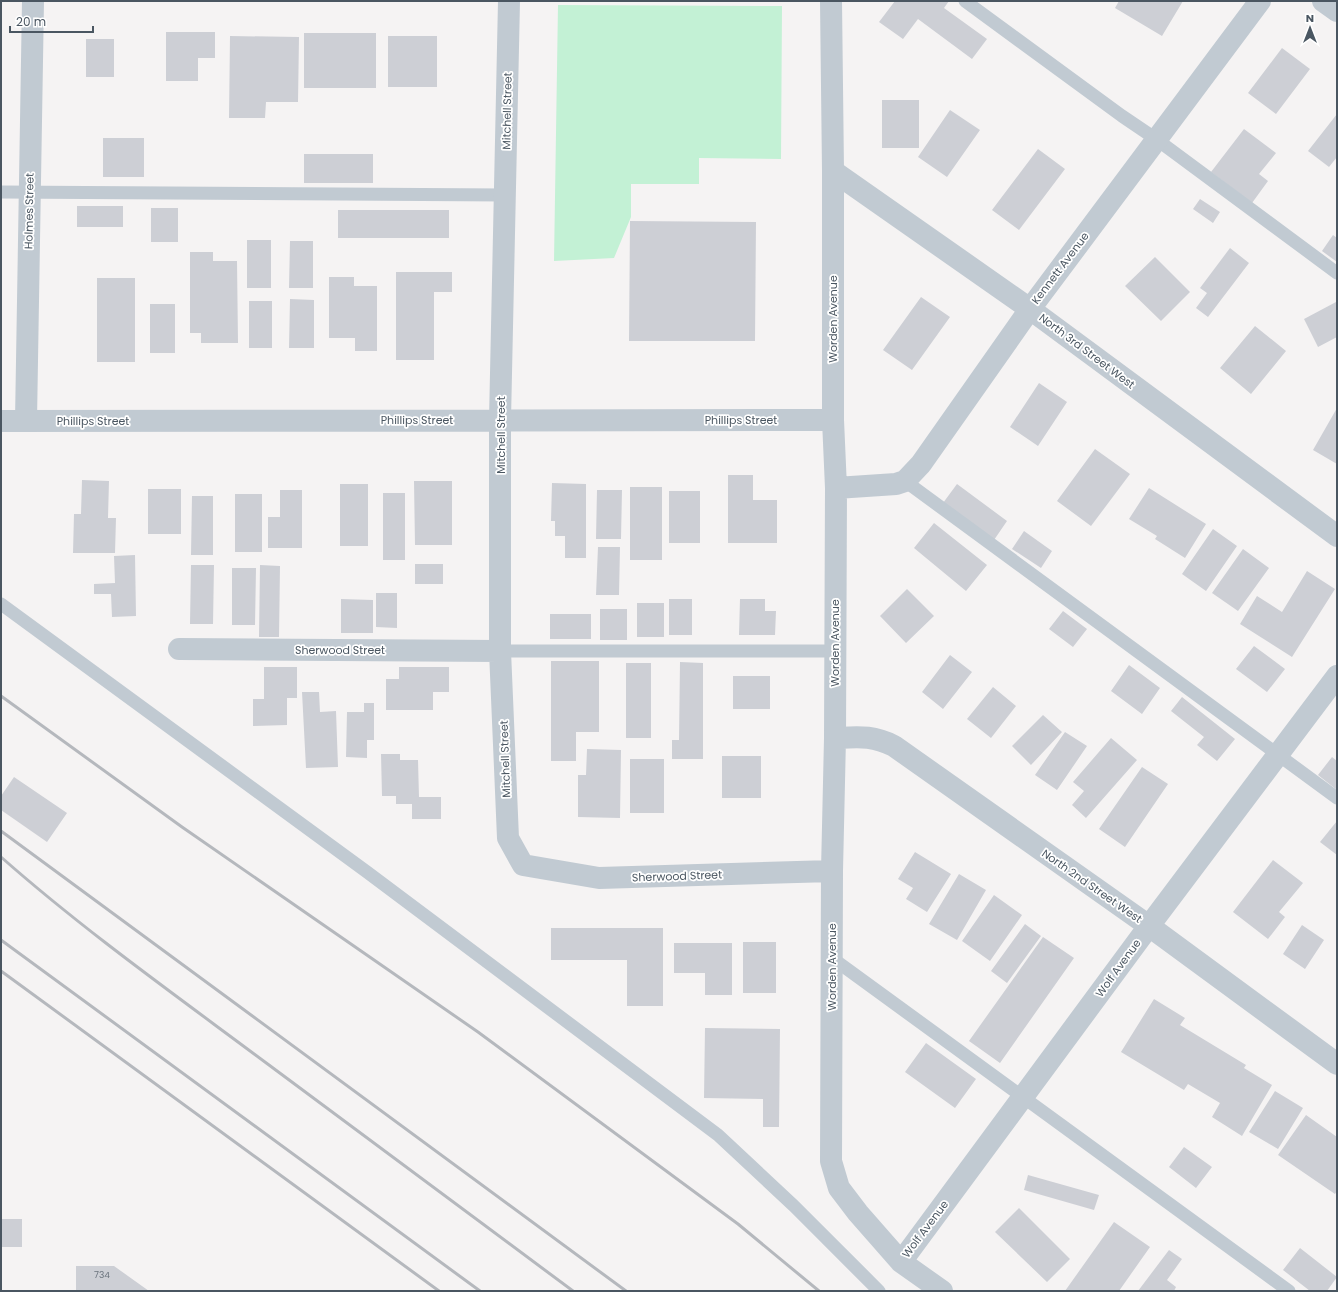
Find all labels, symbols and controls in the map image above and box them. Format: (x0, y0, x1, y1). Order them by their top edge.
scale bar (10, 8, 93, 34)
north arrow (1290, 8, 1330, 48)
text: N (1306, 10, 1314, 26)
text: 20 m (16, 13, 46, 30)
street label: Mitchell Street (498, 72, 516, 150)
street label: Holmes Street (20, 173, 38, 249)
street label: Kennett Avenue (1028, 228, 1093, 307)
street label: Worden Avenue (825, 275, 841, 363)
street label: North 3rd Street West (1036, 310, 1138, 392)
street label: Mitchell Street (493, 396, 509, 474)
street label: Phillips Street (381, 412, 453, 428)
street label: Phillips Street (705, 412, 777, 428)
street label: Phillips Street (57, 413, 129, 429)
street label: Worden Avenue (827, 599, 843, 687)
street label: Sherwood Street (295, 642, 385, 658)
street label: Mitchell Street (496, 720, 514, 798)
street label: North 2nd Street West (1039, 845, 1145, 927)
street label: Sherwood Street (632, 866, 722, 886)
street label: Worden Avenue (824, 923, 840, 1011)
street label: Wolf Avenue (1091, 936, 1145, 1000)
street label: Wolf Avenue (898, 1197, 952, 1261)
house number: 734 (94, 1269, 110, 1281)

